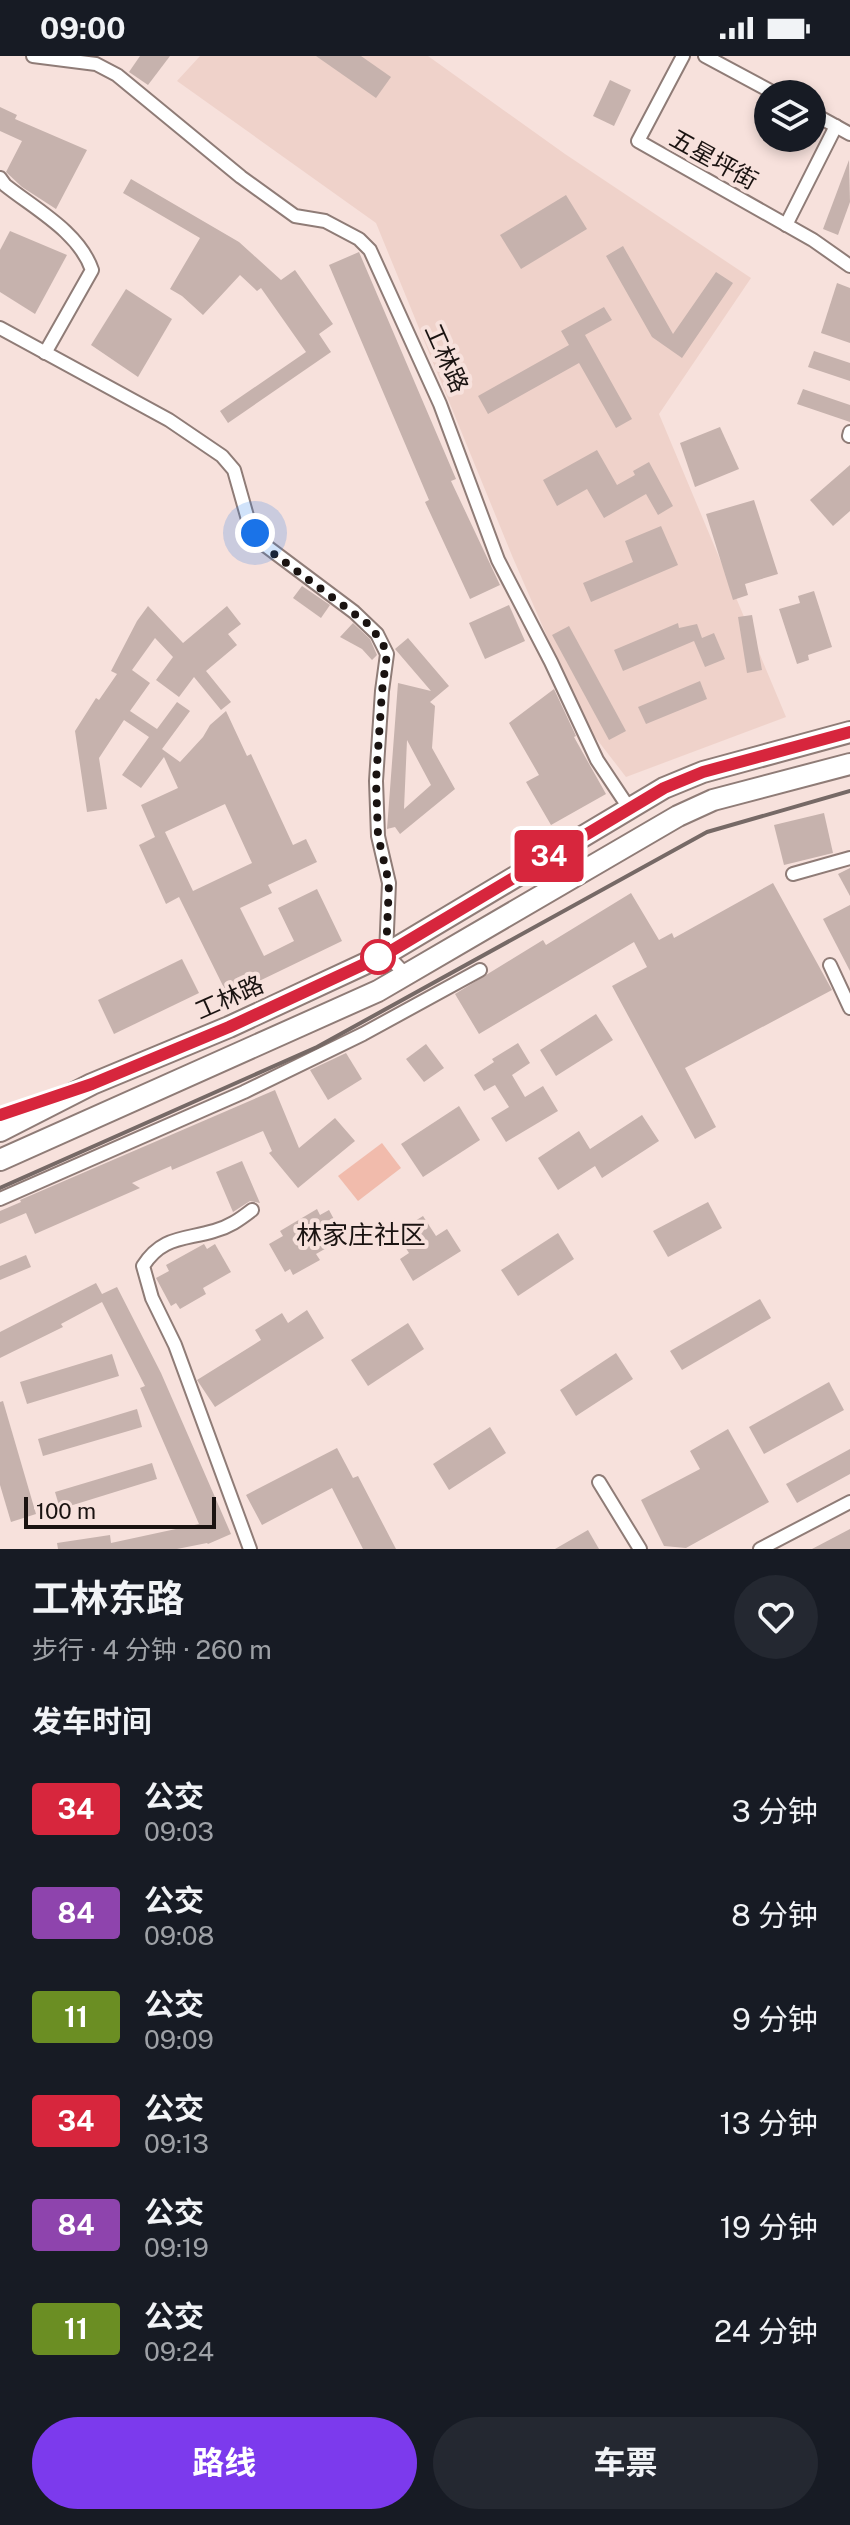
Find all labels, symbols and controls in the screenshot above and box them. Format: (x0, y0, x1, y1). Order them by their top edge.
text: 09:00 (40, 10, 126, 46)
map controls (754, 80, 826, 152)
button: layers (754, 80, 826, 152)
street label: 五星坪街 (665, 123, 763, 195)
street label: 工林路 (420, 319, 474, 397)
your location (235, 513, 275, 553)
line badge: 34 (513, 830, 585, 882)
text: 34 (531, 839, 567, 872)
unlabelled marker (361, 940, 395, 974)
street label: 工林路 (190, 970, 268, 1024)
district label: 林家庄社区 (296, 1219, 426, 1250)
scale bar (24, 1493, 216, 1529)
text: 100 m (36, 1498, 96, 1524)
button: heart (734, 1575, 818, 1659)
text: 工林东路 (32, 1576, 184, 1621)
text: 步行 · 4 分钟 · 260 m (32, 1634, 272, 1665)
text: 发车时间 (32, 1703, 152, 1739)
text: 公交 (144, 1778, 204, 1814)
text: 34 (58, 1792, 94, 1825)
text: 3 分钟 (732, 1793, 818, 1829)
text: 09:03 (144, 1816, 214, 1847)
text: 公交 (144, 1882, 204, 1918)
text: 84 (57, 1896, 95, 1929)
text: 8 分钟 (731, 1897, 818, 1933)
text: 09:08 (144, 1920, 214, 1951)
text: 公交 (144, 1986, 204, 2022)
text: 11 (64, 2000, 88, 2033)
text: 9 分钟 (732, 2001, 818, 2037)
text: 09:09 (144, 2024, 214, 2055)
text: 公交 (144, 2090, 204, 2126)
text: 34 (58, 2104, 94, 2137)
text: 13 分钟 (720, 2105, 818, 2141)
text: 09:13 (144, 2128, 209, 2159)
text: 公交 (144, 2194, 204, 2230)
text: 84 (57, 2208, 95, 2241)
text: 19 分钟 (720, 2209, 818, 2245)
text: 09:19 (144, 2232, 209, 2263)
text: 公交 (144, 2298, 204, 2334)
text: 11 (64, 2312, 88, 2345)
text: 24 分钟 (714, 2313, 818, 2349)
text: 09:24 (144, 2336, 214, 2367)
button: 路线 (32, 2417, 417, 2509)
button: 车票 (433, 2417, 818, 2509)

